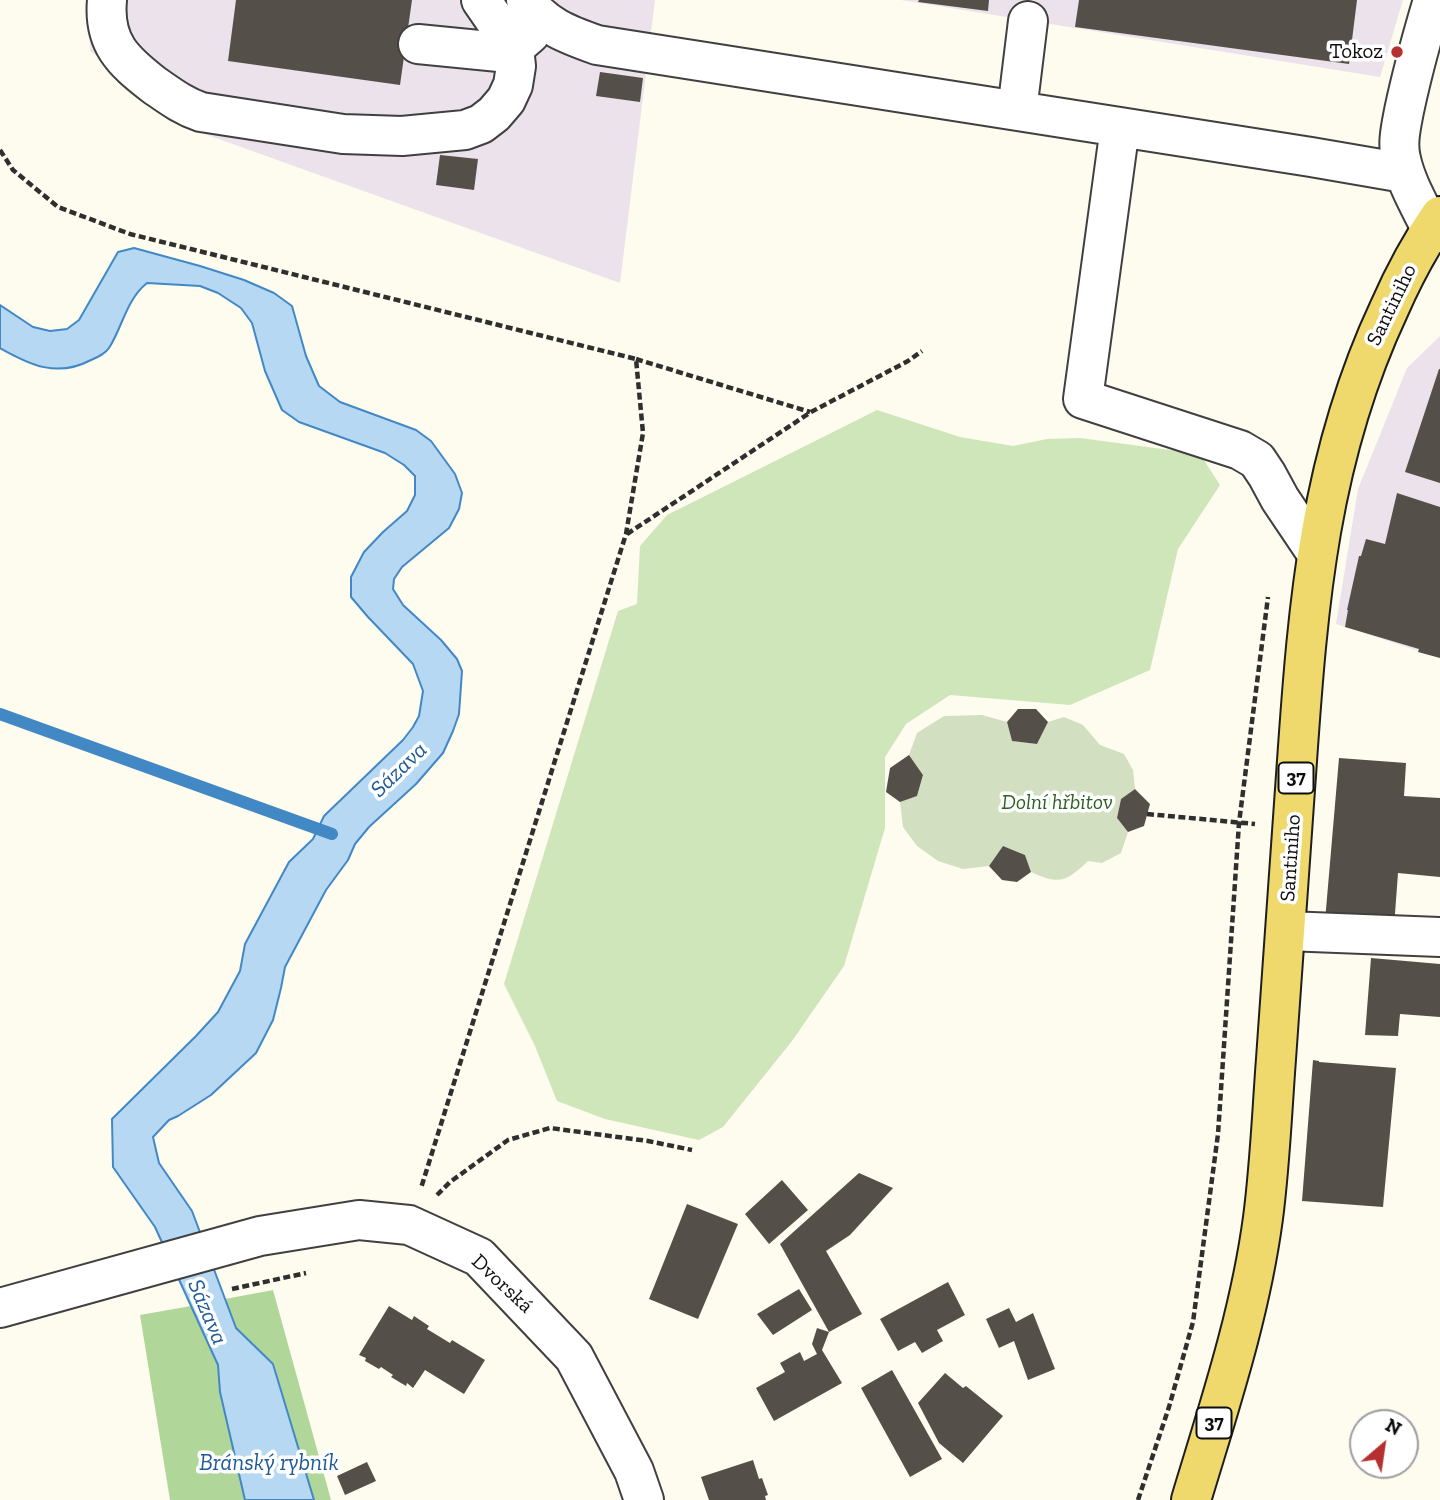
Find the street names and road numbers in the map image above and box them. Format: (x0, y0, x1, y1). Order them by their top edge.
street label: Santiniho (1361, 260, 1423, 350)
road number: 37 (1278, 762, 1314, 793)
street label: Santiniho (1275, 813, 1307, 903)
street label: Dvorská (466, 1249, 538, 1319)
road number: 37 (1196, 1408, 1232, 1438)

